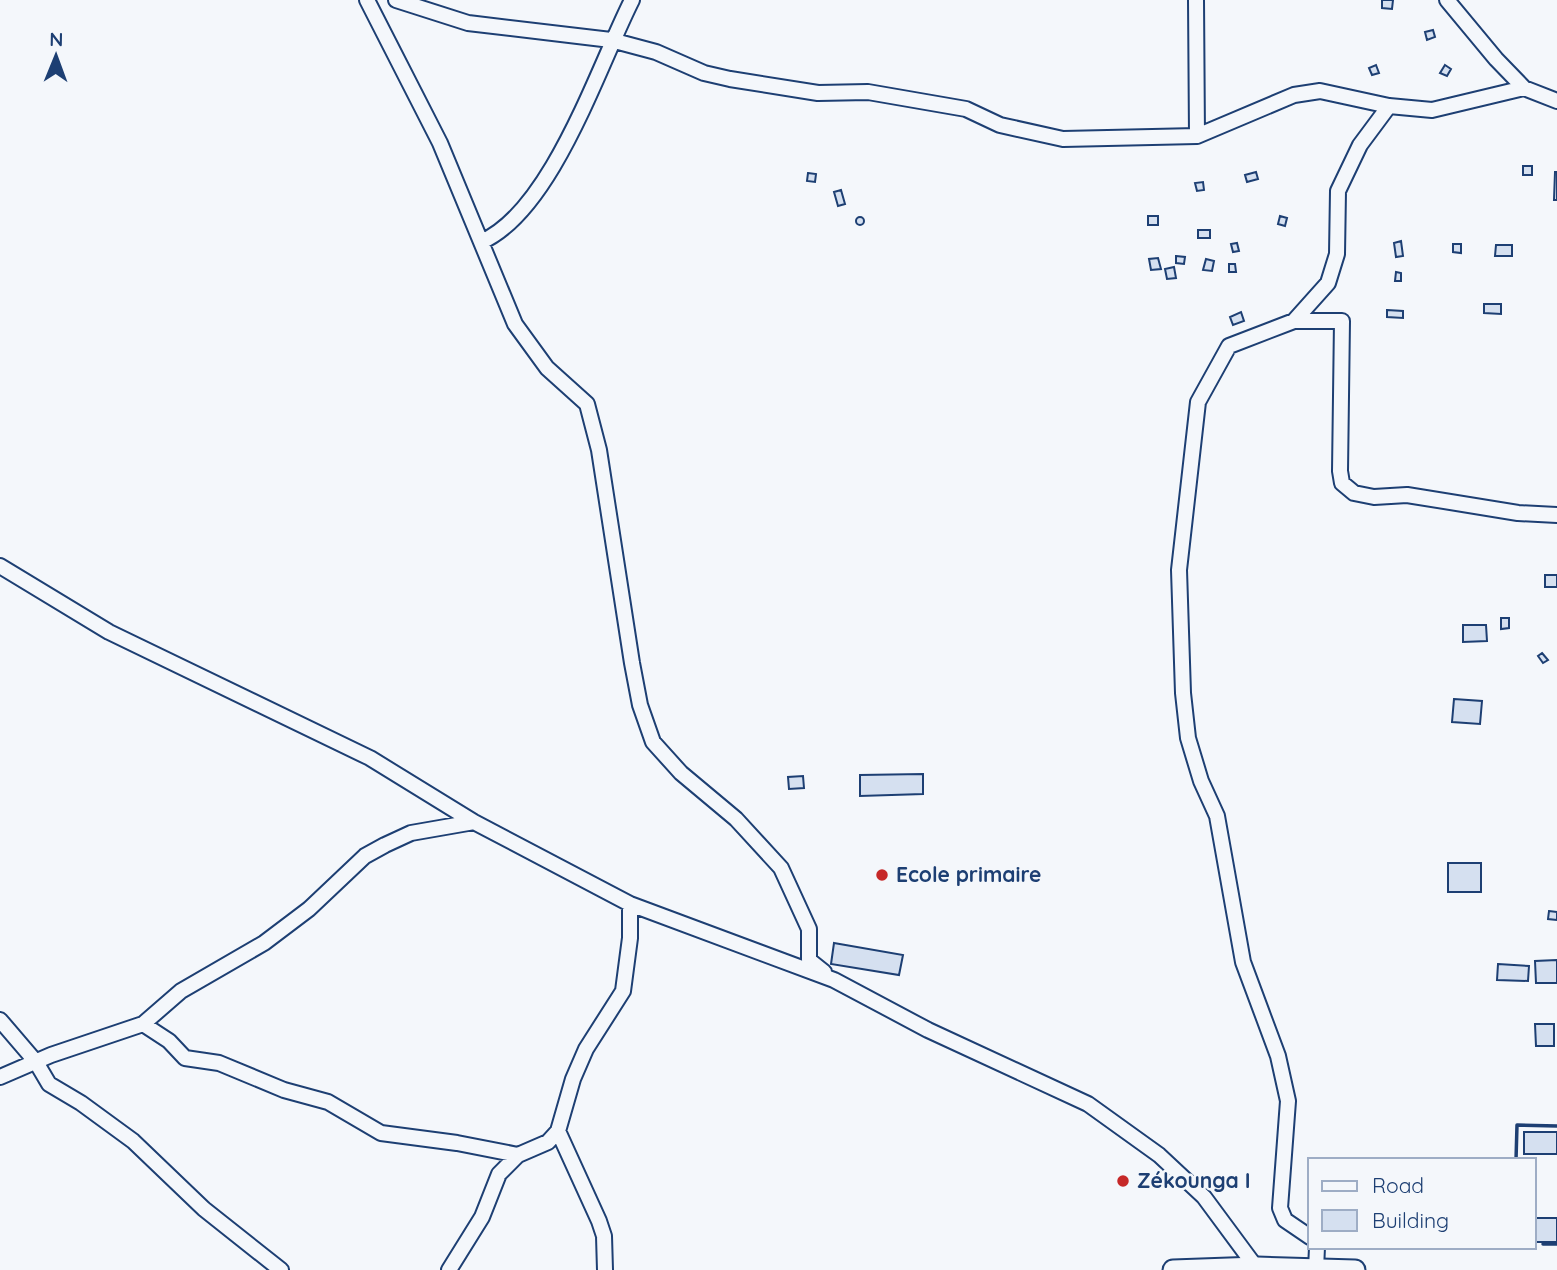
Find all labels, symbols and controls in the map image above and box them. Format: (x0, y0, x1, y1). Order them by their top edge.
north arrow (21, 21, 91, 91)
text: N (49, 27, 63, 51)
place label: Ecole primaire (896, 861, 1041, 887)
marker: Ecole primaire (874, 867, 890, 883)
legend (1308, 1158, 1536, 1249)
place label: Zékounga I (1137, 1167, 1250, 1193)
text: Road (1372, 1172, 1424, 1198)
marker: Zékounga I (1115, 1173, 1131, 1189)
text: Building (1372, 1207, 1449, 1233)

